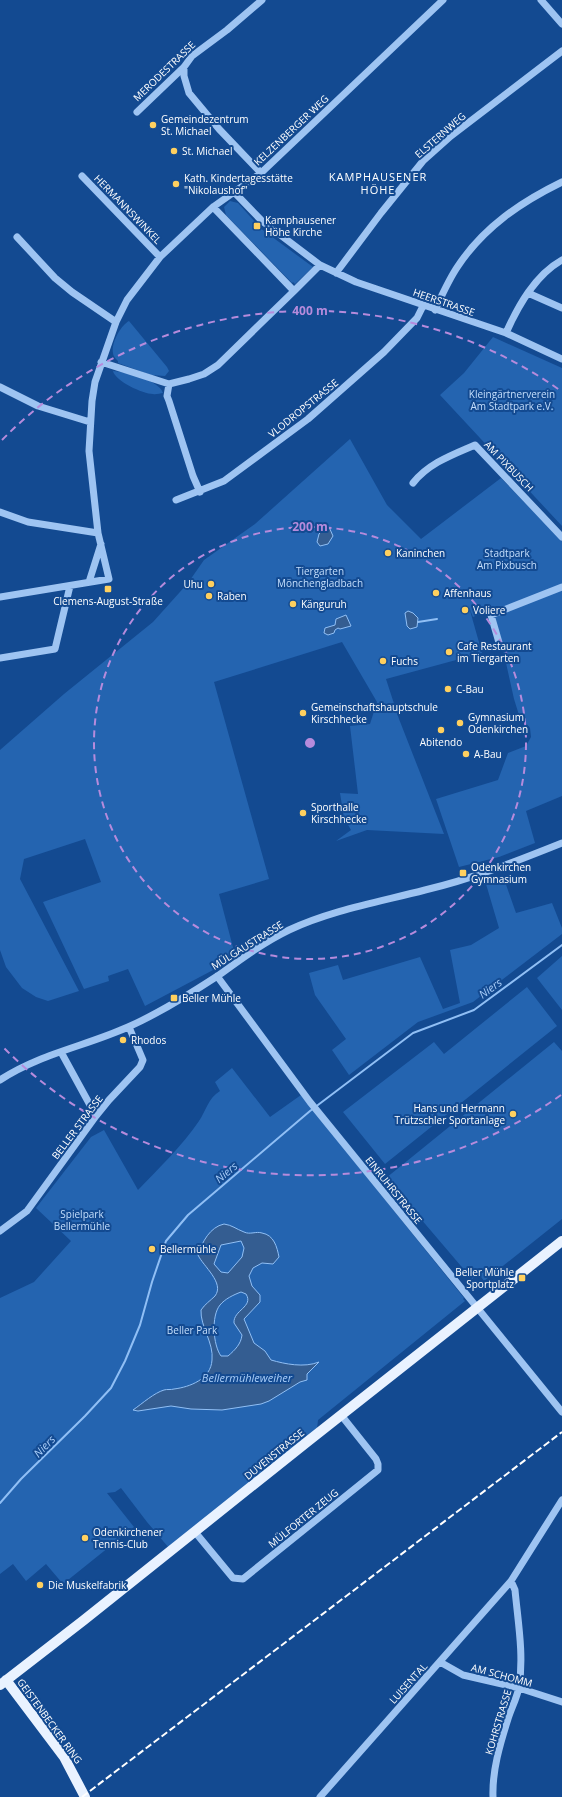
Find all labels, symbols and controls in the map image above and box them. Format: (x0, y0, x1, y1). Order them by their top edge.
street label: MERODESTRASSE (130, 38, 198, 104)
street label: KELZENBERGER WEG (251, 92, 331, 168)
street label: ELSTERNWEG (412, 109, 468, 161)
place label: Gemeindezentrum St. Michael (161, 112, 249, 138)
marker: Gemeindezentrum St. Michael (148, 120, 158, 130)
place label: St. Michael (182, 144, 232, 158)
marker: St. Michael (169, 146, 179, 156)
district label: KAMPHAUSENER HÖHE (329, 169, 427, 197)
street label: HERMANNSWINKEL (91, 171, 165, 247)
place label: Kath. Kindertagesstätte "Nikolaushof" (184, 171, 293, 197)
marker: Kath. Kindertagesstätte "Nikolaushof" (171, 179, 181, 189)
place label: Kamphausener Höhe Kirche (265, 213, 336, 239)
marker: Kamphausener Höhe Kirche (252, 221, 262, 231)
street label: HEERSTRASSE (411, 285, 477, 319)
text: 400 m (292, 302, 328, 319)
street label: VLODROPSTRASSE (265, 375, 341, 441)
park label: Kleingärtnerverein Am Stadtpark e.V. (469, 387, 555, 413)
street label: AM PIXBUSCH (481, 438, 537, 494)
text: 200 m (292, 518, 328, 535)
place label: Kaninchen (396, 546, 445, 560)
park label: Stadtpark Am Pixbusch (477, 546, 537, 572)
marker: Kaninchen (383, 548, 393, 558)
park label: Tiergarten Mönchengladbach (277, 564, 363, 590)
place label: Uhu (183, 577, 203, 591)
marker: Uhu (206, 579, 216, 589)
marker: Clemens-August-Straße (103, 584, 113, 594)
place label: Affenhaus (444, 586, 492, 600)
marker: Affenhaus (431, 588, 441, 598)
place label: Raben (217, 589, 247, 603)
marker: Raben (204, 591, 214, 601)
place label: Clemens-August-Straße (53, 594, 163, 608)
place label: Känguruh (301, 597, 347, 611)
marker: Känguruh (288, 599, 298, 609)
place label: Voliere (473, 603, 506, 617)
marker: Voliere (460, 605, 470, 615)
place label: Cafe Restaurant im Tiergarten (457, 639, 532, 665)
marker: Cafe Restaurant im Tiergarten (444, 647, 454, 657)
place label: Fuchs (391, 654, 418, 668)
marker: Fuchs (378, 656, 388, 666)
place label: C-Bau (456, 682, 484, 696)
marker: C-Bau (443, 684, 453, 694)
place label: Gemeinschaftshauptschule Kirschhecke (311, 700, 438, 726)
marker: Gemeinschaftshauptschule Kirschhecke (298, 708, 308, 718)
place label: Gymnasium Odenkirchen (468, 710, 528, 736)
marker: Gymnasium Odenkirchen (455, 718, 465, 728)
marker: Abitendo (436, 725, 446, 735)
place label: Abitendo (420, 735, 462, 749)
centre of rings (303, 736, 317, 750)
place label: A-Bau (474, 747, 502, 761)
marker: A-Bau (461, 749, 471, 759)
place label: Sporthalle Kirschhecke (311, 800, 367, 826)
marker: Sporthalle Kirschhecke (298, 808, 308, 818)
place label: Odenkirchen Gymnasium (471, 860, 531, 886)
marker: Odenkirchen Gymnasium (458, 868, 468, 878)
street label: MÜLGAUSTRASSE (208, 917, 286, 973)
water label: Niers (475, 974, 505, 1001)
place label: Beller Mühle (182, 991, 241, 1005)
marker: Beller Mühle (169, 993, 179, 1003)
place label: Rhodos (131, 1033, 166, 1047)
marker: Rhodos (118, 1035, 128, 1045)
street label: BELLER STRASSE (48, 1092, 106, 1162)
place label: Hans und Hermann Trützschler Sportanlage (394, 1101, 505, 1127)
marker: Hans und Hermann Trützschler Sportanlage (508, 1109, 518, 1119)
street label: EINRUHRSTRASSE (362, 1153, 426, 1227)
water label: Niers (212, 1158, 241, 1186)
park label: Spielpark Bellermühle (54, 1207, 111, 1233)
place label: Bellermühle (160, 1242, 217, 1256)
marker: Bellermühle (147, 1244, 157, 1254)
place label: Beller Mühle Sportplatz (455, 1265, 514, 1291)
marker: Beller Mühle Sportplatz (517, 1273, 527, 1283)
park label: Beller Park (167, 1323, 218, 1337)
water label: Bellermühleweiher (202, 1370, 293, 1385)
street label: DUVENSTRASSE (241, 1425, 307, 1483)
water label: Niers (30, 1432, 58, 1460)
street label: MÜLFORTER ZEUG (265, 1485, 341, 1551)
place label: Odenkirchener Tennis-Club (93, 1525, 163, 1551)
marker: Odenkirchener Tennis-Club (80, 1533, 90, 1543)
place label: Die Muskelfabrik (48, 1578, 127, 1592)
marker: Die Muskelfabrik (35, 1580, 45, 1590)
street label: LUISENTAL (386, 1659, 430, 1707)
street label: AM SCHOMM (470, 1660, 534, 1690)
street label: GEISTENBECKER RING (14, 1676, 86, 1766)
street label: KOHRSTRASSE (481, 1688, 515, 1756)

